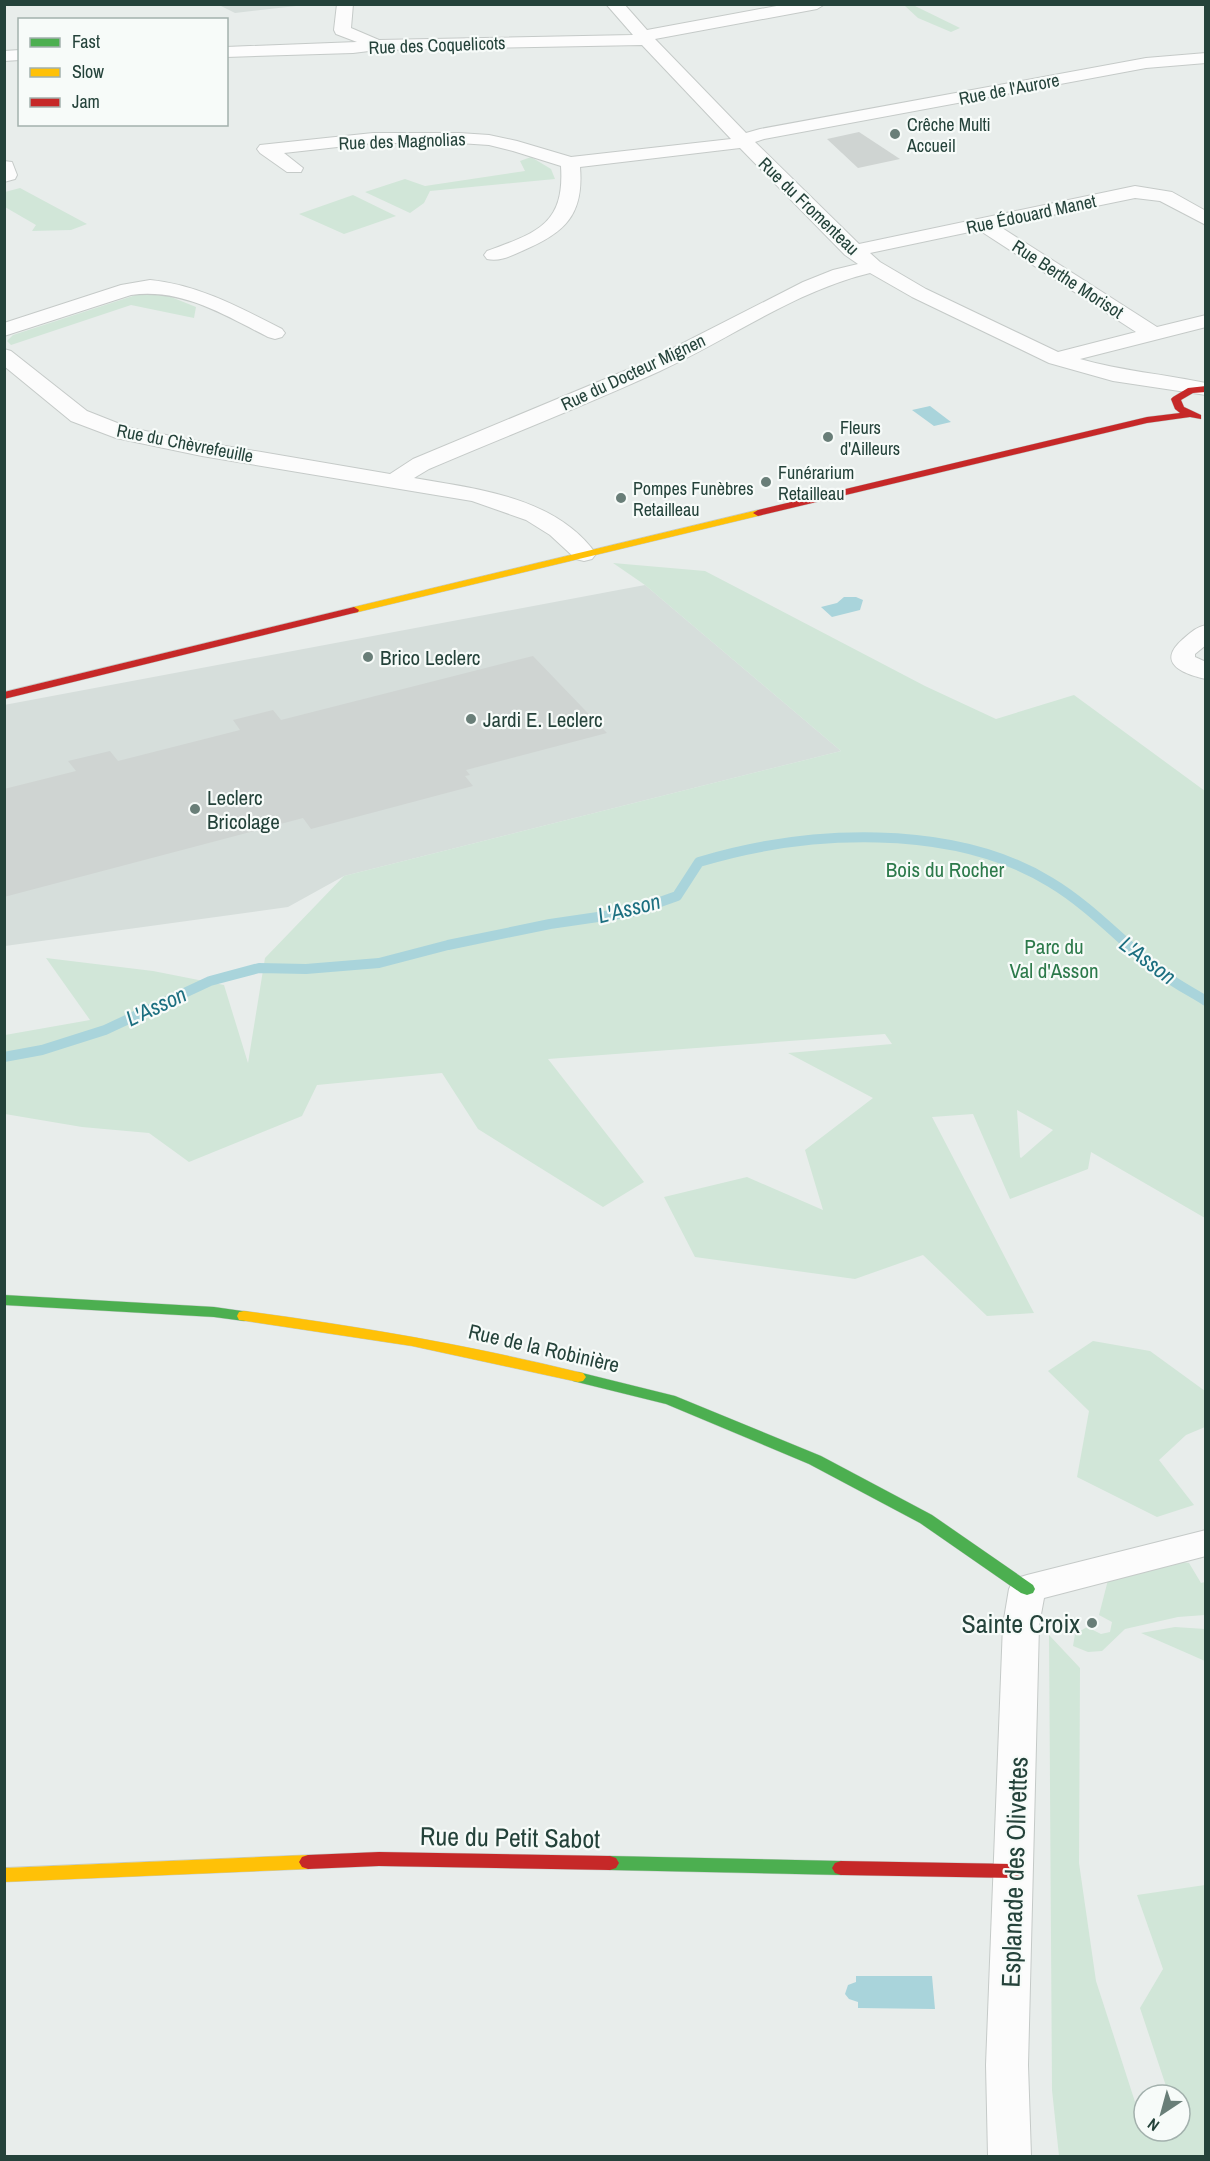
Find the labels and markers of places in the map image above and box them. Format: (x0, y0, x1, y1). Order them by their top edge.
place label: Crêche Multi Accueil (906, 112, 991, 158)
marker: Crêche Multi Accueil (888, 127, 902, 141)
place label: Fleurs d'Ailleurs (840, 415, 900, 461)
marker: Fleurs d'Ailleurs (821, 430, 835, 444)
place label: Funérarium Retailleau (778, 460, 854, 506)
marker: Funérarium Retailleau (759, 475, 773, 489)
place label: Pompes Funèbres Retailleau (633, 476, 754, 522)
marker: Pompes Funèbres Retailleau (614, 491, 628, 505)
place label: Brico Leclerc (380, 643, 481, 672)
marker: Brico Leclerc (361, 650, 375, 664)
place label: Jardi E. Leclerc (483, 705, 603, 734)
marker: Jardi E. Leclerc (464, 712, 478, 726)
place label: Leclerc Bricolage (207, 783, 280, 836)
marker: Leclerc Bricolage (188, 802, 202, 816)
place label: Sainte Croix (961, 1606, 1080, 1641)
marker: Sainte Croix (1085, 1616, 1099, 1630)

